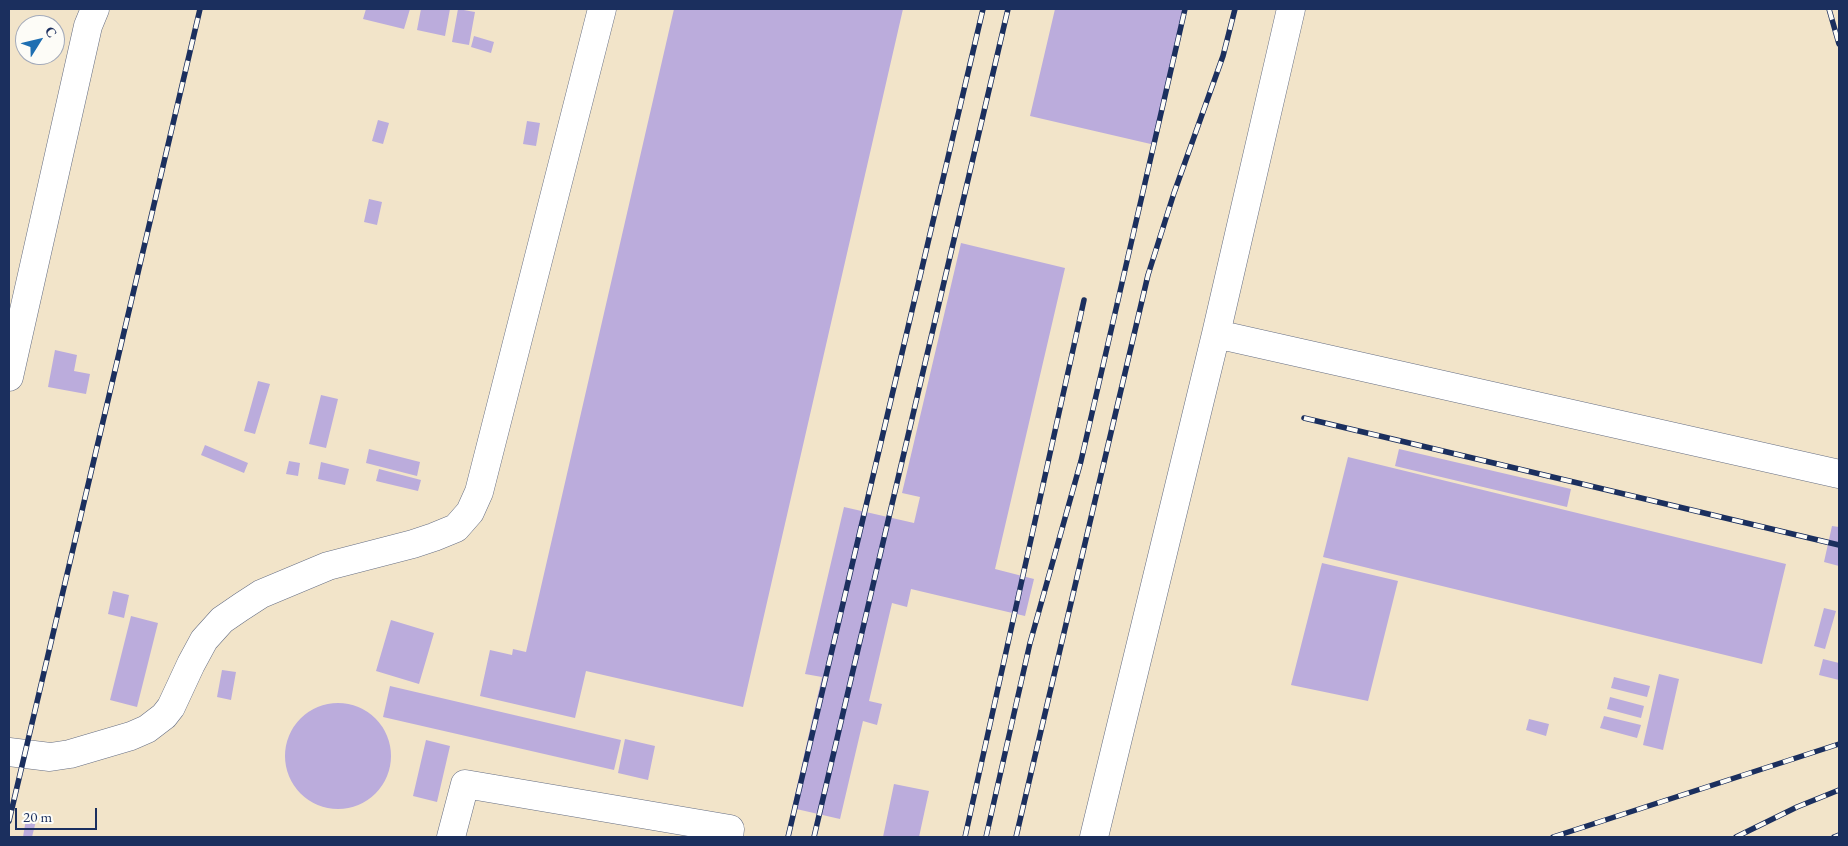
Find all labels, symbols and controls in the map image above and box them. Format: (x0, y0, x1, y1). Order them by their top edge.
north arrow (15, 15, 65, 65)
text: С (41, 22, 62, 41)
scale bar (18, 798, 100, 830)
text: 20 m (23, 807, 52, 826)

